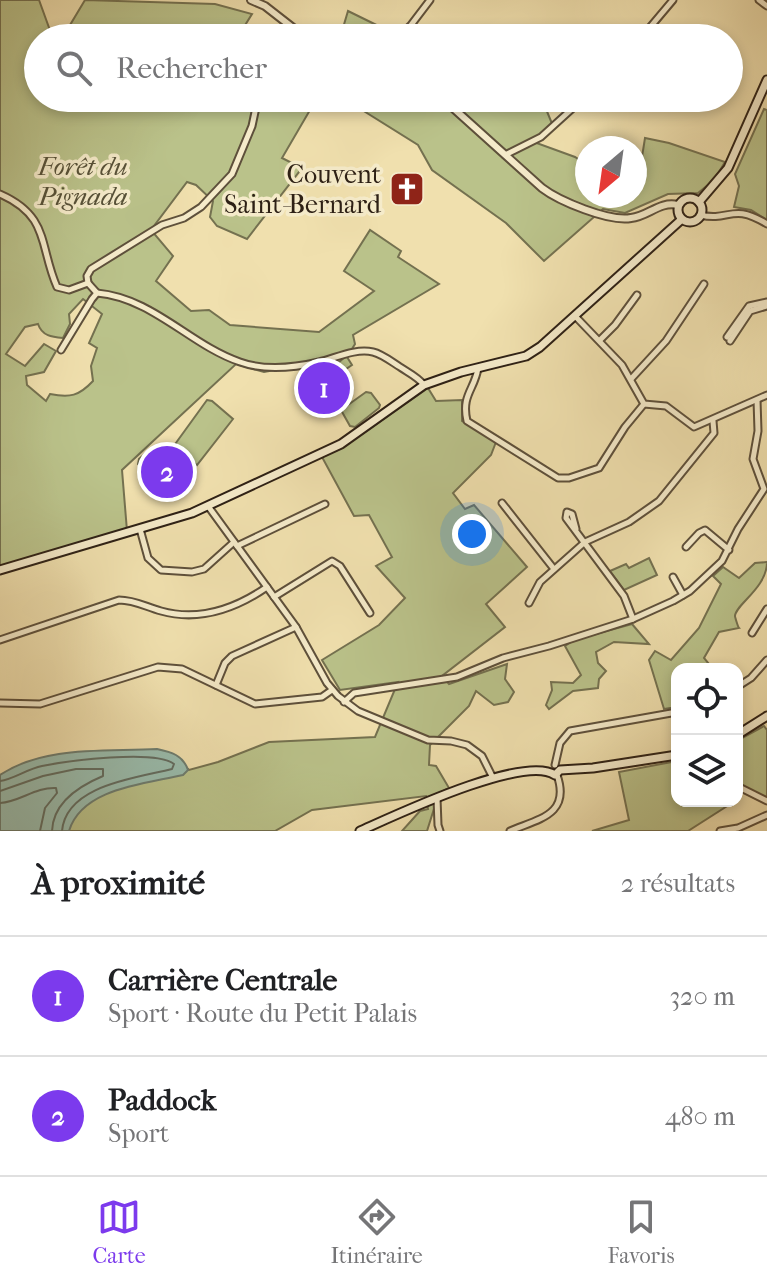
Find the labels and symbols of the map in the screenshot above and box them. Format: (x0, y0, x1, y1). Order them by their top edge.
north arrow (575, 136, 647, 208)
park label: Forêt du Pignada (37, 151, 128, 212)
place label: Couvent Saint-Bernard (224, 159, 382, 220)
church icon: Couvent Saint-Bernard (388, 170, 426, 208)
pin: 1 (298, 358, 350, 418)
pin: 2 (141, 442, 193, 502)
your location (452, 514, 492, 554)

